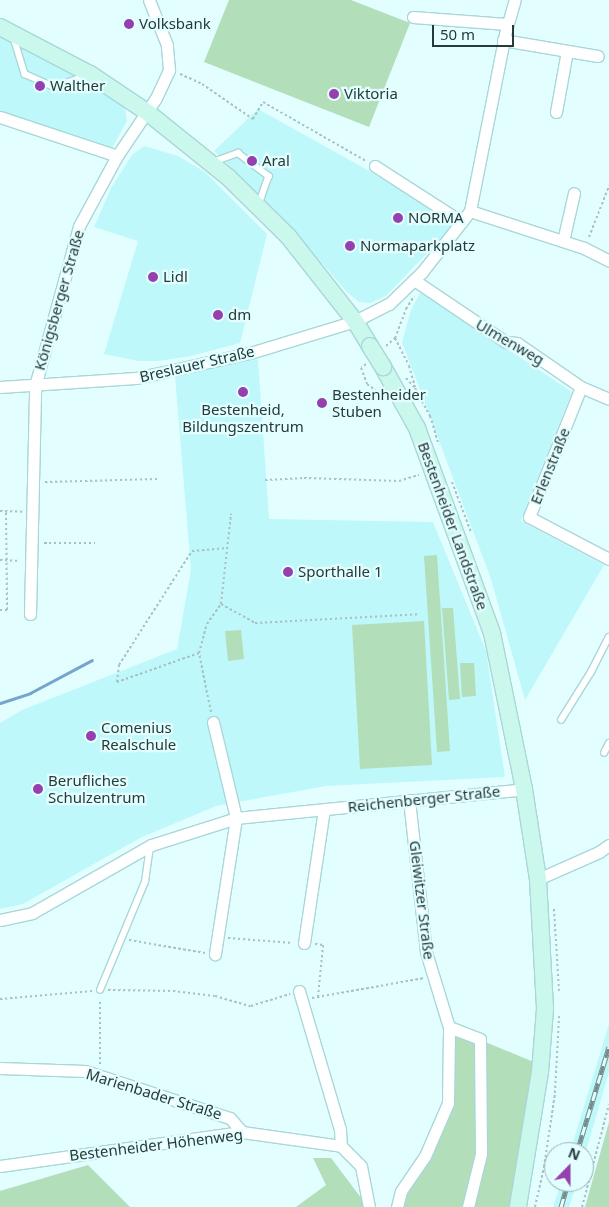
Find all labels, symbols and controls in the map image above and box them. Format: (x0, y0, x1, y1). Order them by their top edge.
place label: Volksbank (139, 15, 211, 33)
scale bar (434, 15, 516, 47)
marker: Volksbank (123, 18, 135, 30)
text: 50 m (440, 24, 475, 44)
place label: Walther (50, 77, 105, 95)
marker: Walther (34, 80, 46, 92)
place label: Viktoria (344, 85, 398, 103)
marker: Viktoria (328, 88, 340, 100)
place label: Aral (262, 152, 290, 170)
marker: Aral (246, 155, 258, 167)
place label: NORMA (408, 209, 464, 227)
marker: NORMA (392, 212, 404, 224)
street label: Königsberger Straße (30, 228, 88, 372)
place label: Normaparkplatz (360, 237, 475, 255)
marker: Normaparkplatz (344, 240, 356, 252)
place label: Lidl (163, 268, 188, 286)
marker: Lidl (147, 271, 159, 283)
place label: dm (228, 306, 251, 324)
marker: dm (212, 309, 224, 321)
street label: Ulmenweg (473, 315, 547, 369)
street label: Breslauer Straße (138, 342, 256, 386)
place label: Bestenheider Stuben (332, 385, 426, 420)
marker: Bestenheid, Bildungszentrum (237, 386, 249, 398)
marker: Bestenheider Stuben (316, 397, 328, 409)
place label: Bestenheid, Bildungszentrum (182, 400, 304, 435)
street label: Erlenstraße (526, 425, 574, 507)
street label: Bestenheider Landstraße (414, 440, 492, 612)
place label: Sporthalle 1 (298, 563, 383, 581)
marker: Sporthalle 1 (282, 566, 294, 578)
place label: Comenius Realschule (101, 718, 176, 753)
marker: Comenius Realschule (85, 730, 97, 742)
place label: Berufliches Schulzentrum (48, 771, 146, 806)
street label: Reichenberger Straße (347, 782, 501, 816)
marker: Berufliches Schulzentrum (32, 783, 44, 795)
street label: Gleiwitzer Straße (406, 840, 438, 960)
street label: Marienbader Straße (84, 1065, 224, 1123)
street label: Bestenheider Höhenweg (68, 1125, 244, 1165)
north arrow (544, 1142, 594, 1192)
text: N (566, 1143, 583, 1164)

